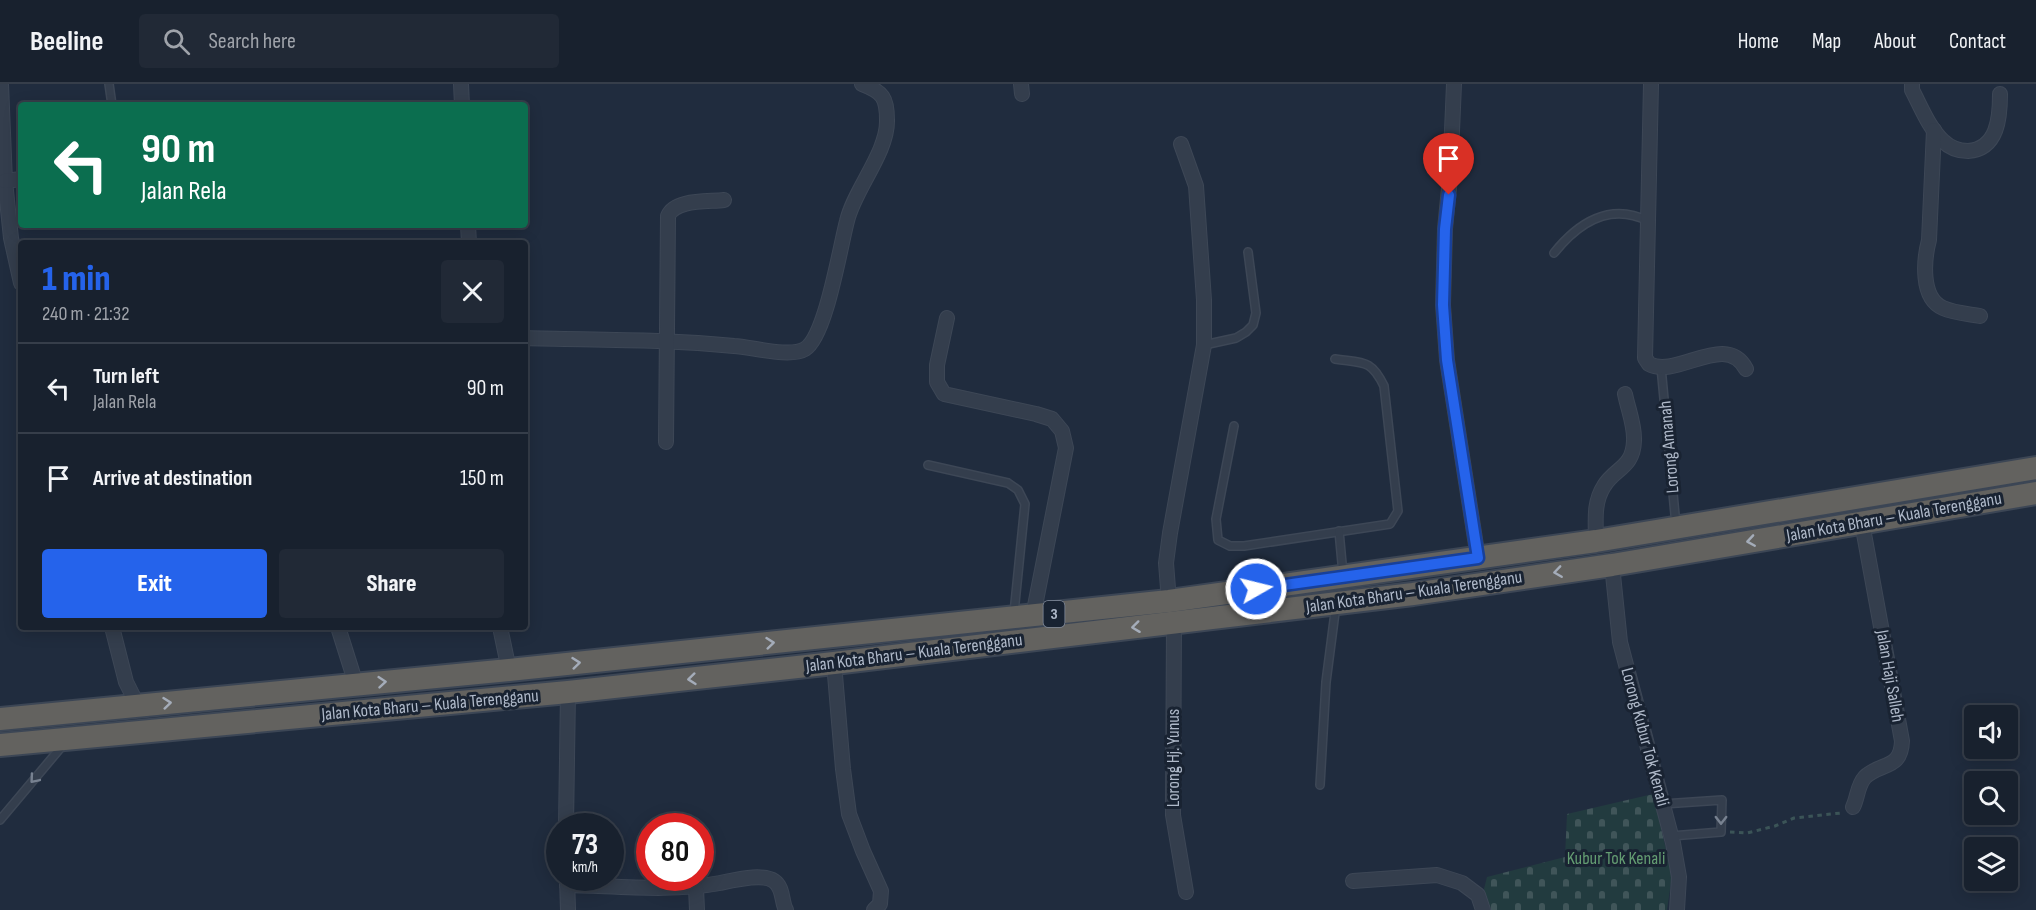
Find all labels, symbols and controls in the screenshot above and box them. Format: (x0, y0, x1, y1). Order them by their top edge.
search box (139, 14, 559, 68)
text: Beeline (30, 25, 103, 58)
icon: search (160, 25, 193, 58)
text: Search here (208, 28, 296, 55)
text: Home (1738, 29, 1779, 54)
text: Map (1812, 29, 1841, 54)
text: About (1874, 29, 1916, 54)
text: Contact (1949, 29, 2006, 54)
text: 90 m (141, 124, 215, 175)
icon: left (42, 126, 120, 204)
pin (1423, 133, 1474, 195)
icon: arrive (1432, 142, 1465, 175)
text: Jalan Rela (141, 175, 227, 207)
text: 1 min (42, 258, 110, 301)
button: close (441, 260, 504, 323)
text: 240 m · 21:32 (42, 302, 129, 326)
text: Turn left (93, 363, 159, 390)
icon: left (42, 372, 75, 405)
text: 90 m (467, 375, 504, 402)
text: Jalan Rela (93, 390, 156, 414)
street label: Lorong Amanah (1654, 400, 1684, 494)
icon: arrive (42, 462, 75, 495)
text: Arrive at destination (93, 465, 252, 492)
text: 150 m (460, 465, 504, 492)
street label: Jalan Kota Bharu – Kuala Terengganu (1784, 488, 2003, 546)
one-way arrow (1746, 535, 1755, 547)
button: Exit (42, 549, 267, 618)
button: Share (279, 549, 504, 618)
position arrow (1224, 557, 1288, 621)
street label: Jalan Kota Bharu – Kuala Terengganu (1304, 566, 1523, 618)
one-way arrow (1554, 566, 1563, 578)
road number: 3 (1044, 601, 1064, 627)
one-way arrow (1131, 620, 1140, 633)
street label: Jalan Haji Salleh (1871, 627, 1908, 724)
street label: Jalan Kota Bharu – Kuala Terengganu (804, 629, 1023, 677)
one-way arrow (765, 637, 774, 650)
one-way arrow (571, 657, 581, 670)
street label: Lorong Kubur Tok Kenali (1616, 665, 1674, 809)
one-way arrow (687, 672, 696, 685)
one-way arrow (377, 676, 386, 689)
street label: Jalan Kota Bharu – Kuala Terengganu (319, 685, 540, 725)
one-way arrow (162, 697, 171, 710)
map controls (1964, 705, 2018, 891)
button: sound (1964, 705, 2018, 759)
street label: Lorong Hj. Yunus (1163, 709, 1184, 807)
button: search (1964, 771, 2018, 825)
one-way arrow (30, 772, 41, 783)
speed limit sign: 80 (636, 813, 714, 891)
one-way arrow (1715, 816, 1728, 825)
text: 73 (572, 827, 598, 863)
button: layers (1964, 837, 2018, 891)
park label: Kubur Tok Kenali (1567, 848, 1665, 869)
text: km/h (572, 858, 598, 877)

